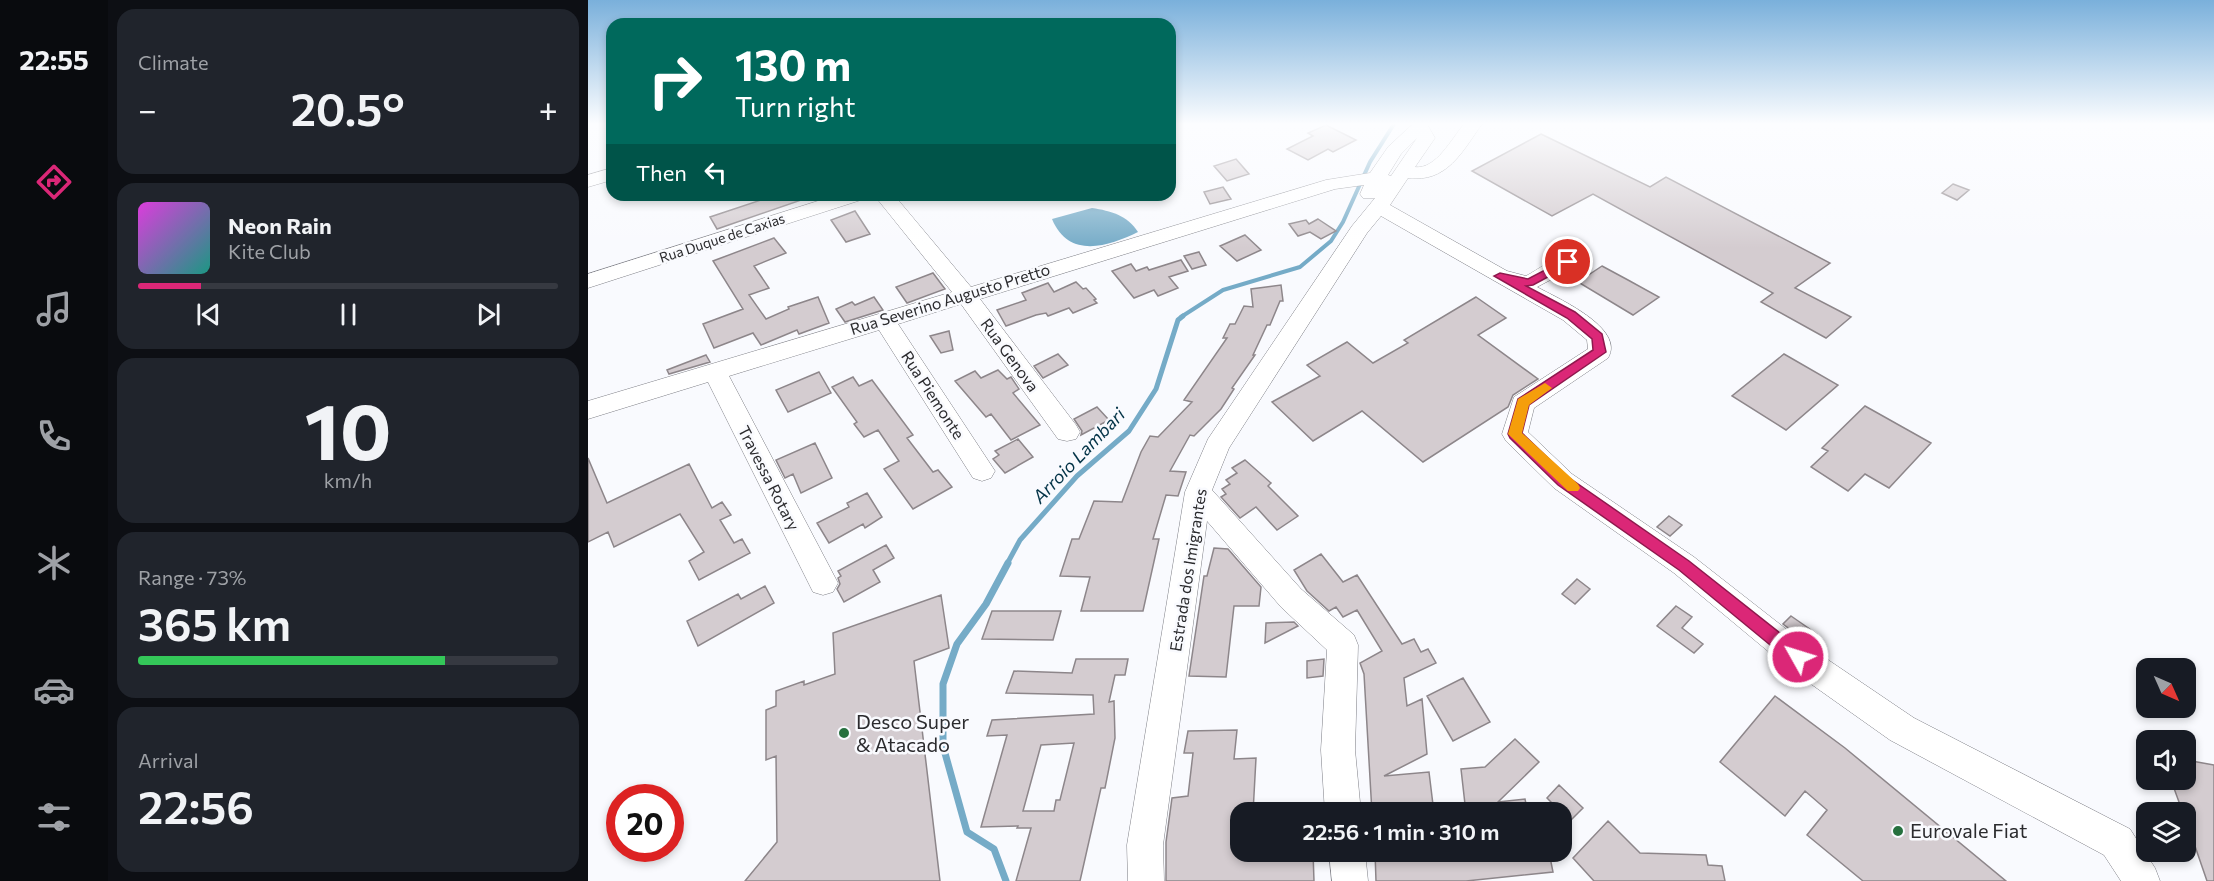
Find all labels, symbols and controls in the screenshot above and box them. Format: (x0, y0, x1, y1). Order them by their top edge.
text: 130 m (735, 38, 851, 90)
icon: right (636, 42, 714, 120)
text: 22:55 (19, 43, 89, 76)
text: Climate (138, 50, 208, 74)
text: 20.5° (291, 80, 405, 135)
text: − (138, 88, 157, 129)
text: + (539, 88, 558, 129)
text: Turn right (735, 90, 855, 123)
icon: left (699, 156, 732, 189)
text: Then (636, 159, 687, 186)
icon: directions (33, 161, 75, 203)
street label: Rua Duque de Caxias (657, 209, 787, 266)
text: Neon Rain (228, 212, 332, 239)
pin (1542, 236, 1593, 287)
text: Kite Club (228, 239, 311, 263)
icon: arrive (1551, 245, 1584, 278)
street label: Rua Severino Augusto Pretto (848, 259, 1052, 338)
icon: music (33, 288, 75, 330)
icon: previous (192, 298, 225, 331)
icon: pause (332, 298, 365, 331)
icon: next (472, 298, 505, 331)
street label: Rua Genova (977, 314, 1043, 395)
street label: Rua Piemonte (898, 347, 969, 442)
text: 10 (304, 381, 392, 476)
water label: Arroio Lambari (1027, 402, 1130, 508)
icon: phone (33, 415, 75, 457)
street label: Travessa Rotary (735, 422, 804, 533)
text: km/h (324, 468, 372, 492)
street label: Estrada dos Imigrantes (1165, 487, 1210, 653)
icon: climate (33, 542, 75, 584)
text: Range · 73% (138, 565, 246, 589)
text: 365 km (138, 595, 291, 650)
position arrow (1766, 625, 1830, 689)
north arrow (2136, 658, 2196, 718)
map controls (2136, 658, 2196, 862)
icon: car (33, 669, 75, 711)
place label: Desco Super & Atacado (856, 709, 969, 756)
marker: Desco Super & Atacado (837, 726, 851, 740)
button: sound (2136, 730, 2196, 790)
text: Arrival (138, 748, 199, 772)
text: 22:56 (138, 778, 254, 833)
speed limit sign: 20 (606, 784, 684, 862)
icon: filters (33, 796, 75, 838)
button: layers (2136, 802, 2196, 862)
text: 22:56 · 1 min · 310 m (1303, 818, 1499, 845)
place label: Eurovale Fiat (1910, 818, 2028, 842)
marker: Eurovale Fiat (1891, 824, 1905, 838)

